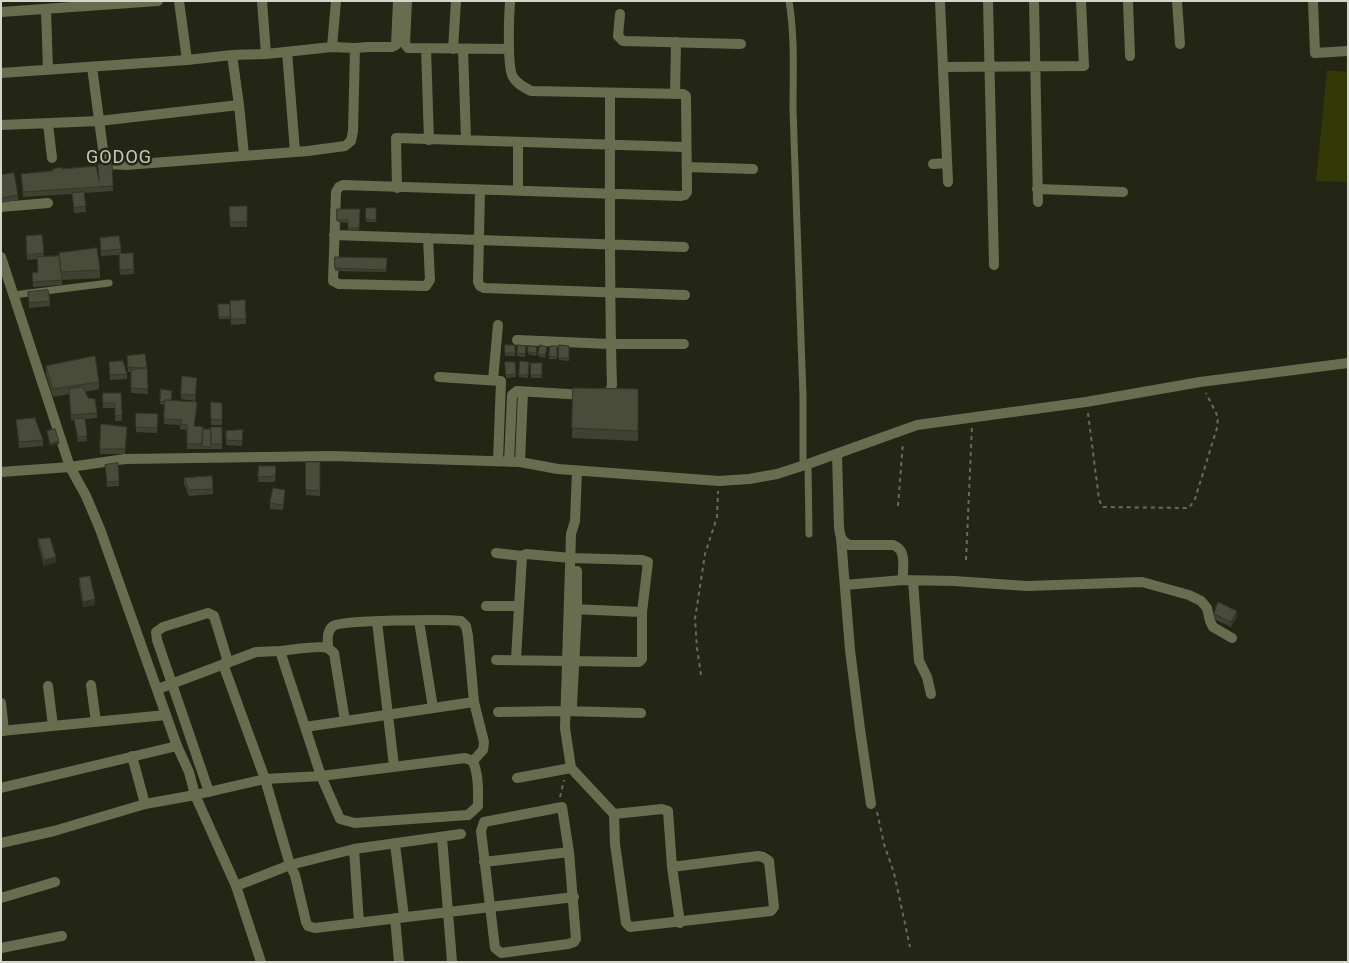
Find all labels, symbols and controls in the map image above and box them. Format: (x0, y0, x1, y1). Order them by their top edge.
district label: GODOG (85, 147, 153, 169)

